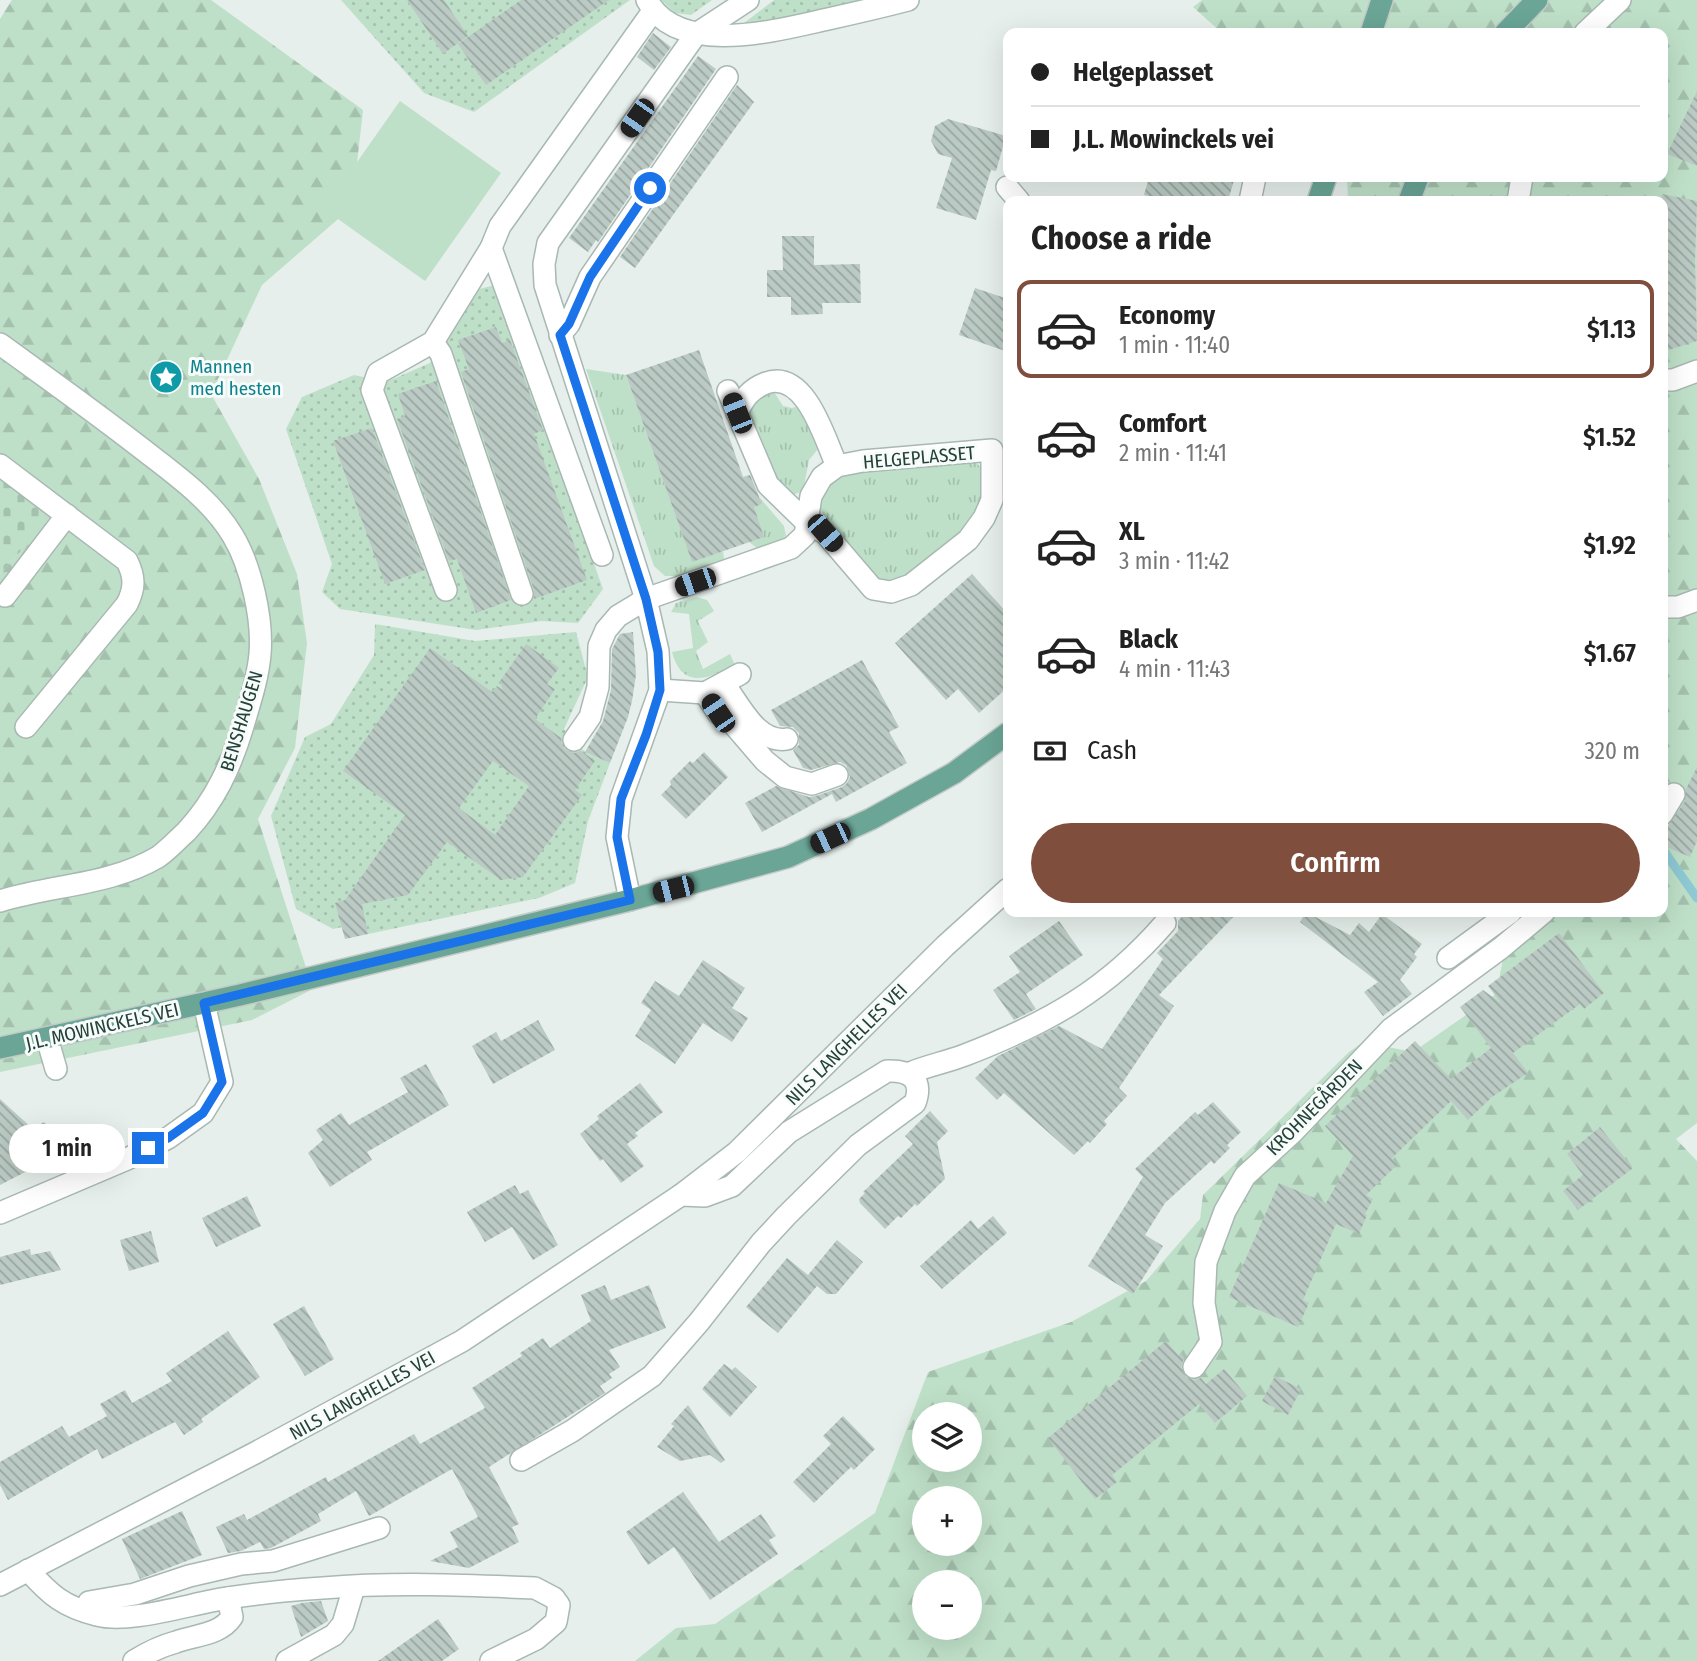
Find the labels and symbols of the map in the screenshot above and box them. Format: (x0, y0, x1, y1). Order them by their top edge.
car (617, 95, 658, 141)
route start (634, 172, 666, 204)
place label: Mannen med hesten (190, 355, 282, 400)
place icon: Mannen med hesten (147, 358, 185, 396)
car (720, 390, 755, 436)
street label: HELGEPLASSET (862, 441, 976, 474)
car (804, 510, 847, 556)
car (672, 565, 719, 599)
street label: BENSHAUGEN (215, 668, 268, 774)
car (698, 690, 739, 736)
car (807, 820, 854, 856)
car (651, 874, 696, 904)
street label: NILS LANGHELLES VEI (781, 979, 912, 1110)
street label: J.L. MOWINCKELS VEI (23, 998, 181, 1055)
street label: KROHNEGÅRDEN (1261, 1054, 1367, 1160)
callout: 1 min (8, 1124, 124, 1172)
route end (132, 1132, 164, 1164)
street label: NILS LANGHELLES VEI (285, 1346, 439, 1445)

